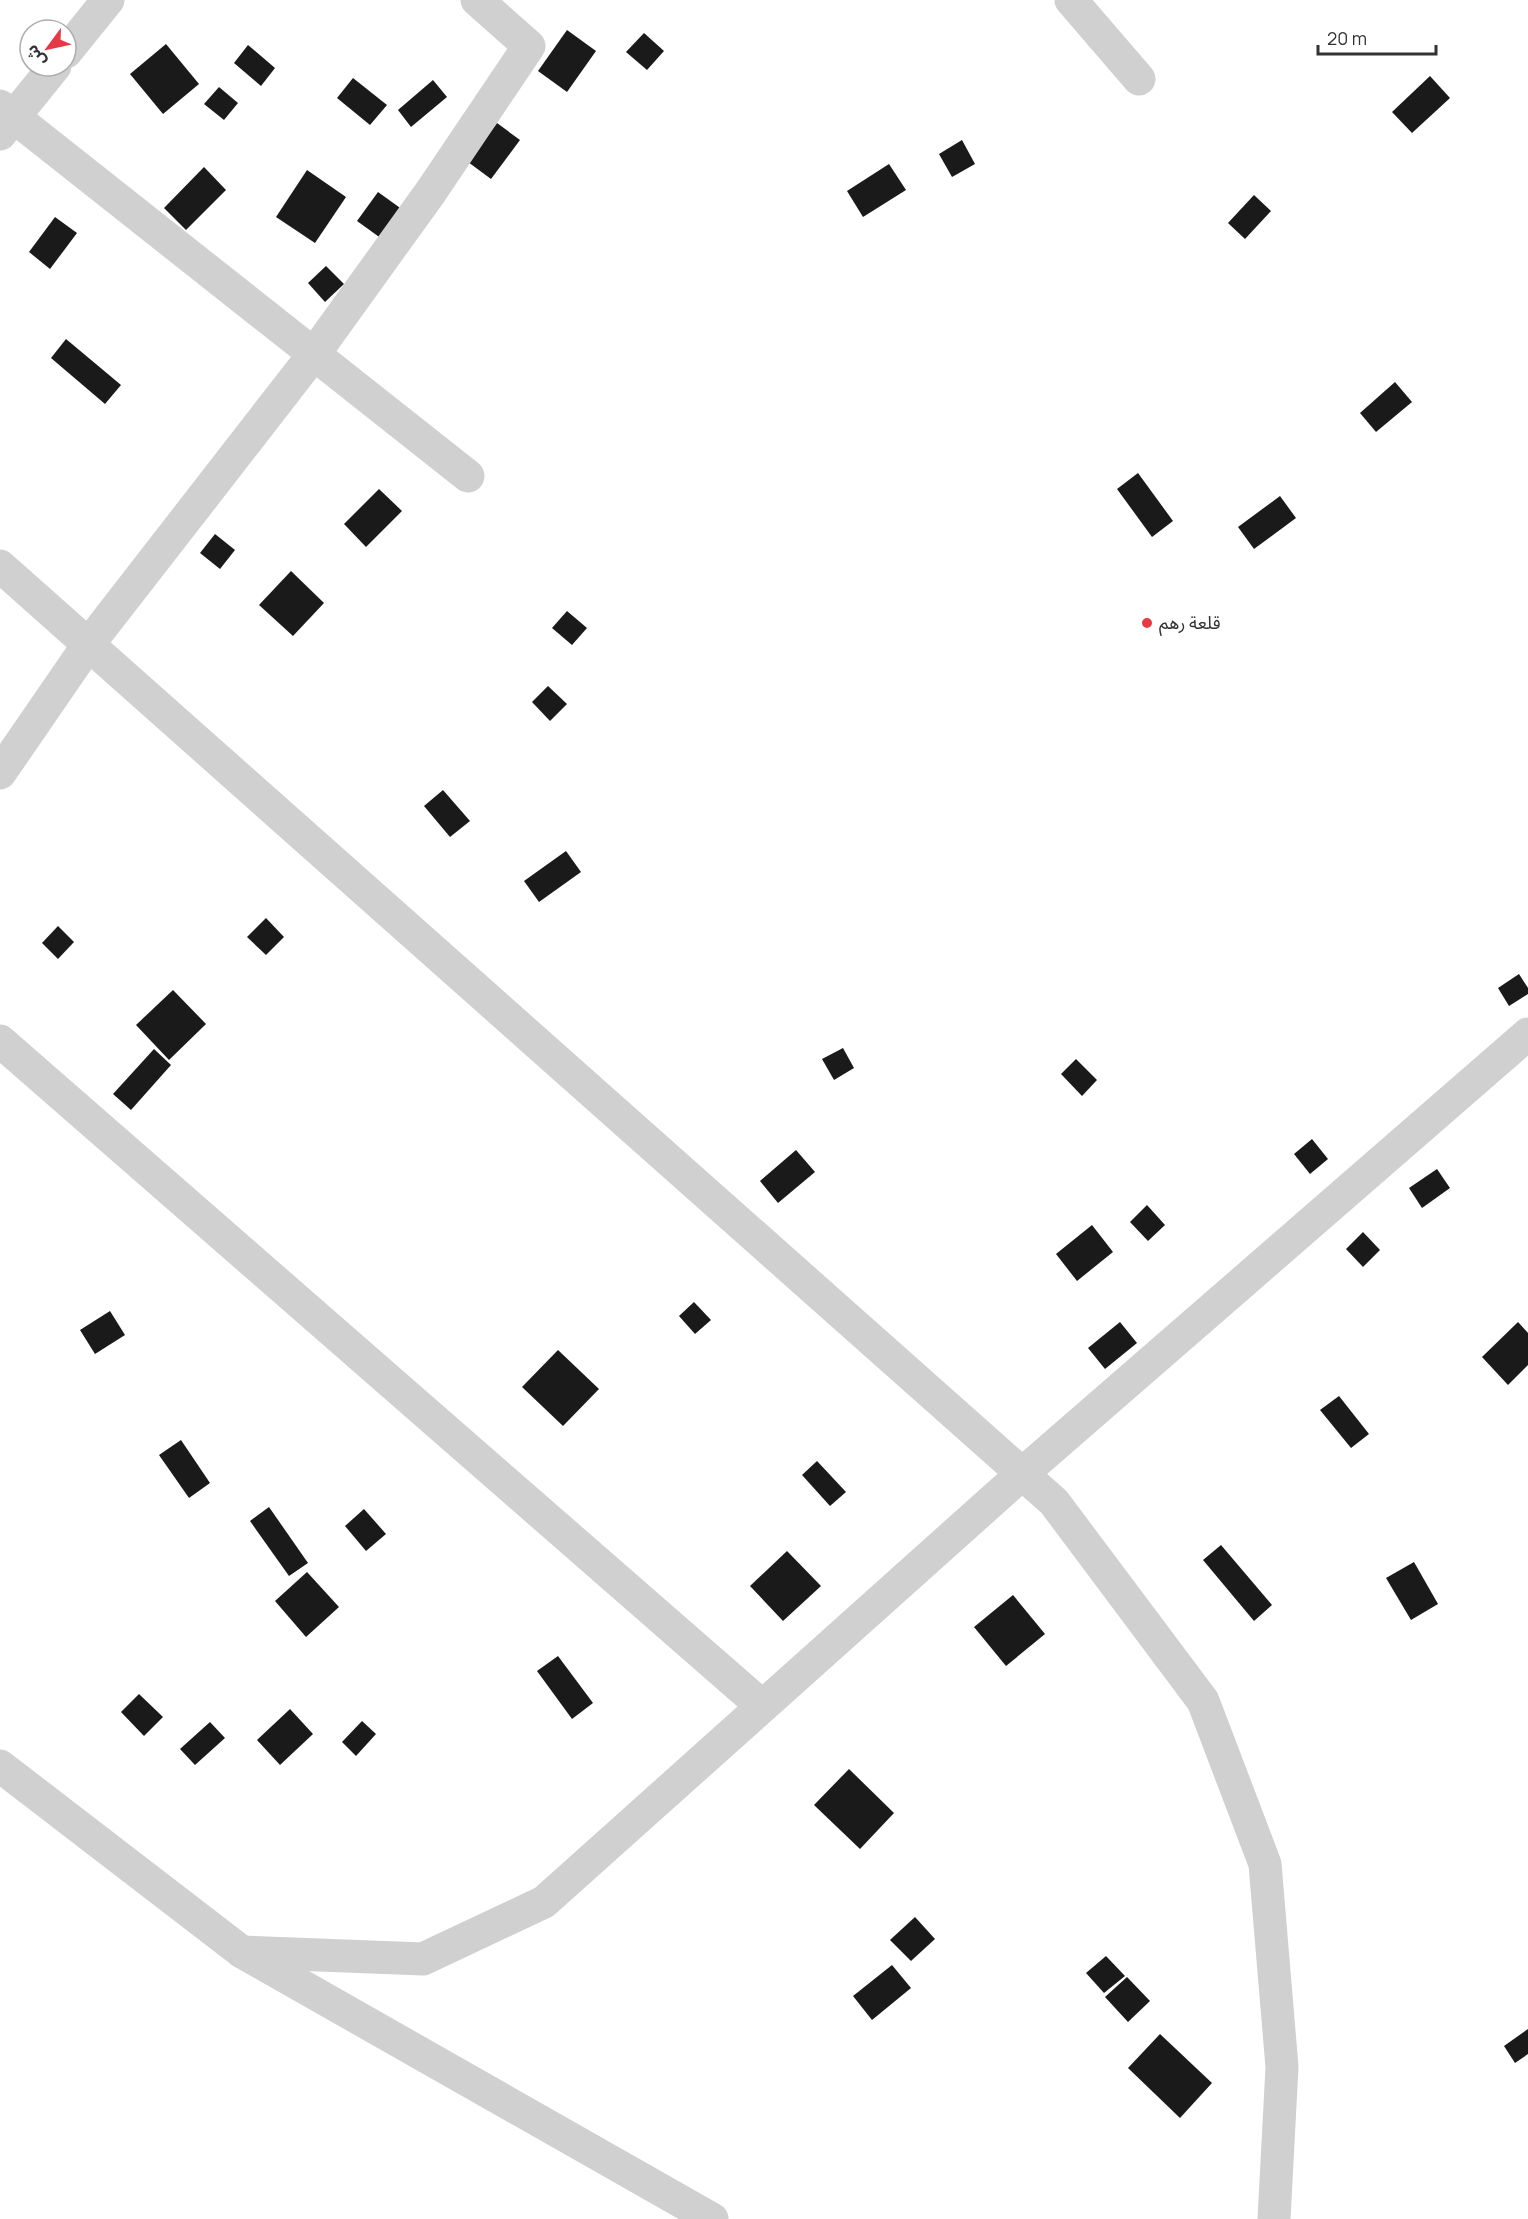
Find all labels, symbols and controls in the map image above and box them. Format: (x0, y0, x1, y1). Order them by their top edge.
north arrow (18, 18, 78, 78)
scale bar (1318, 18, 1436, 56)
text: 20 m (1327, 26, 1367, 50)
text: ش (20, 41, 51, 71)
place label: قلعة رهم (1159, 610, 1221, 636)
marker: قلعة رهم (1140, 616, 1154, 630)

